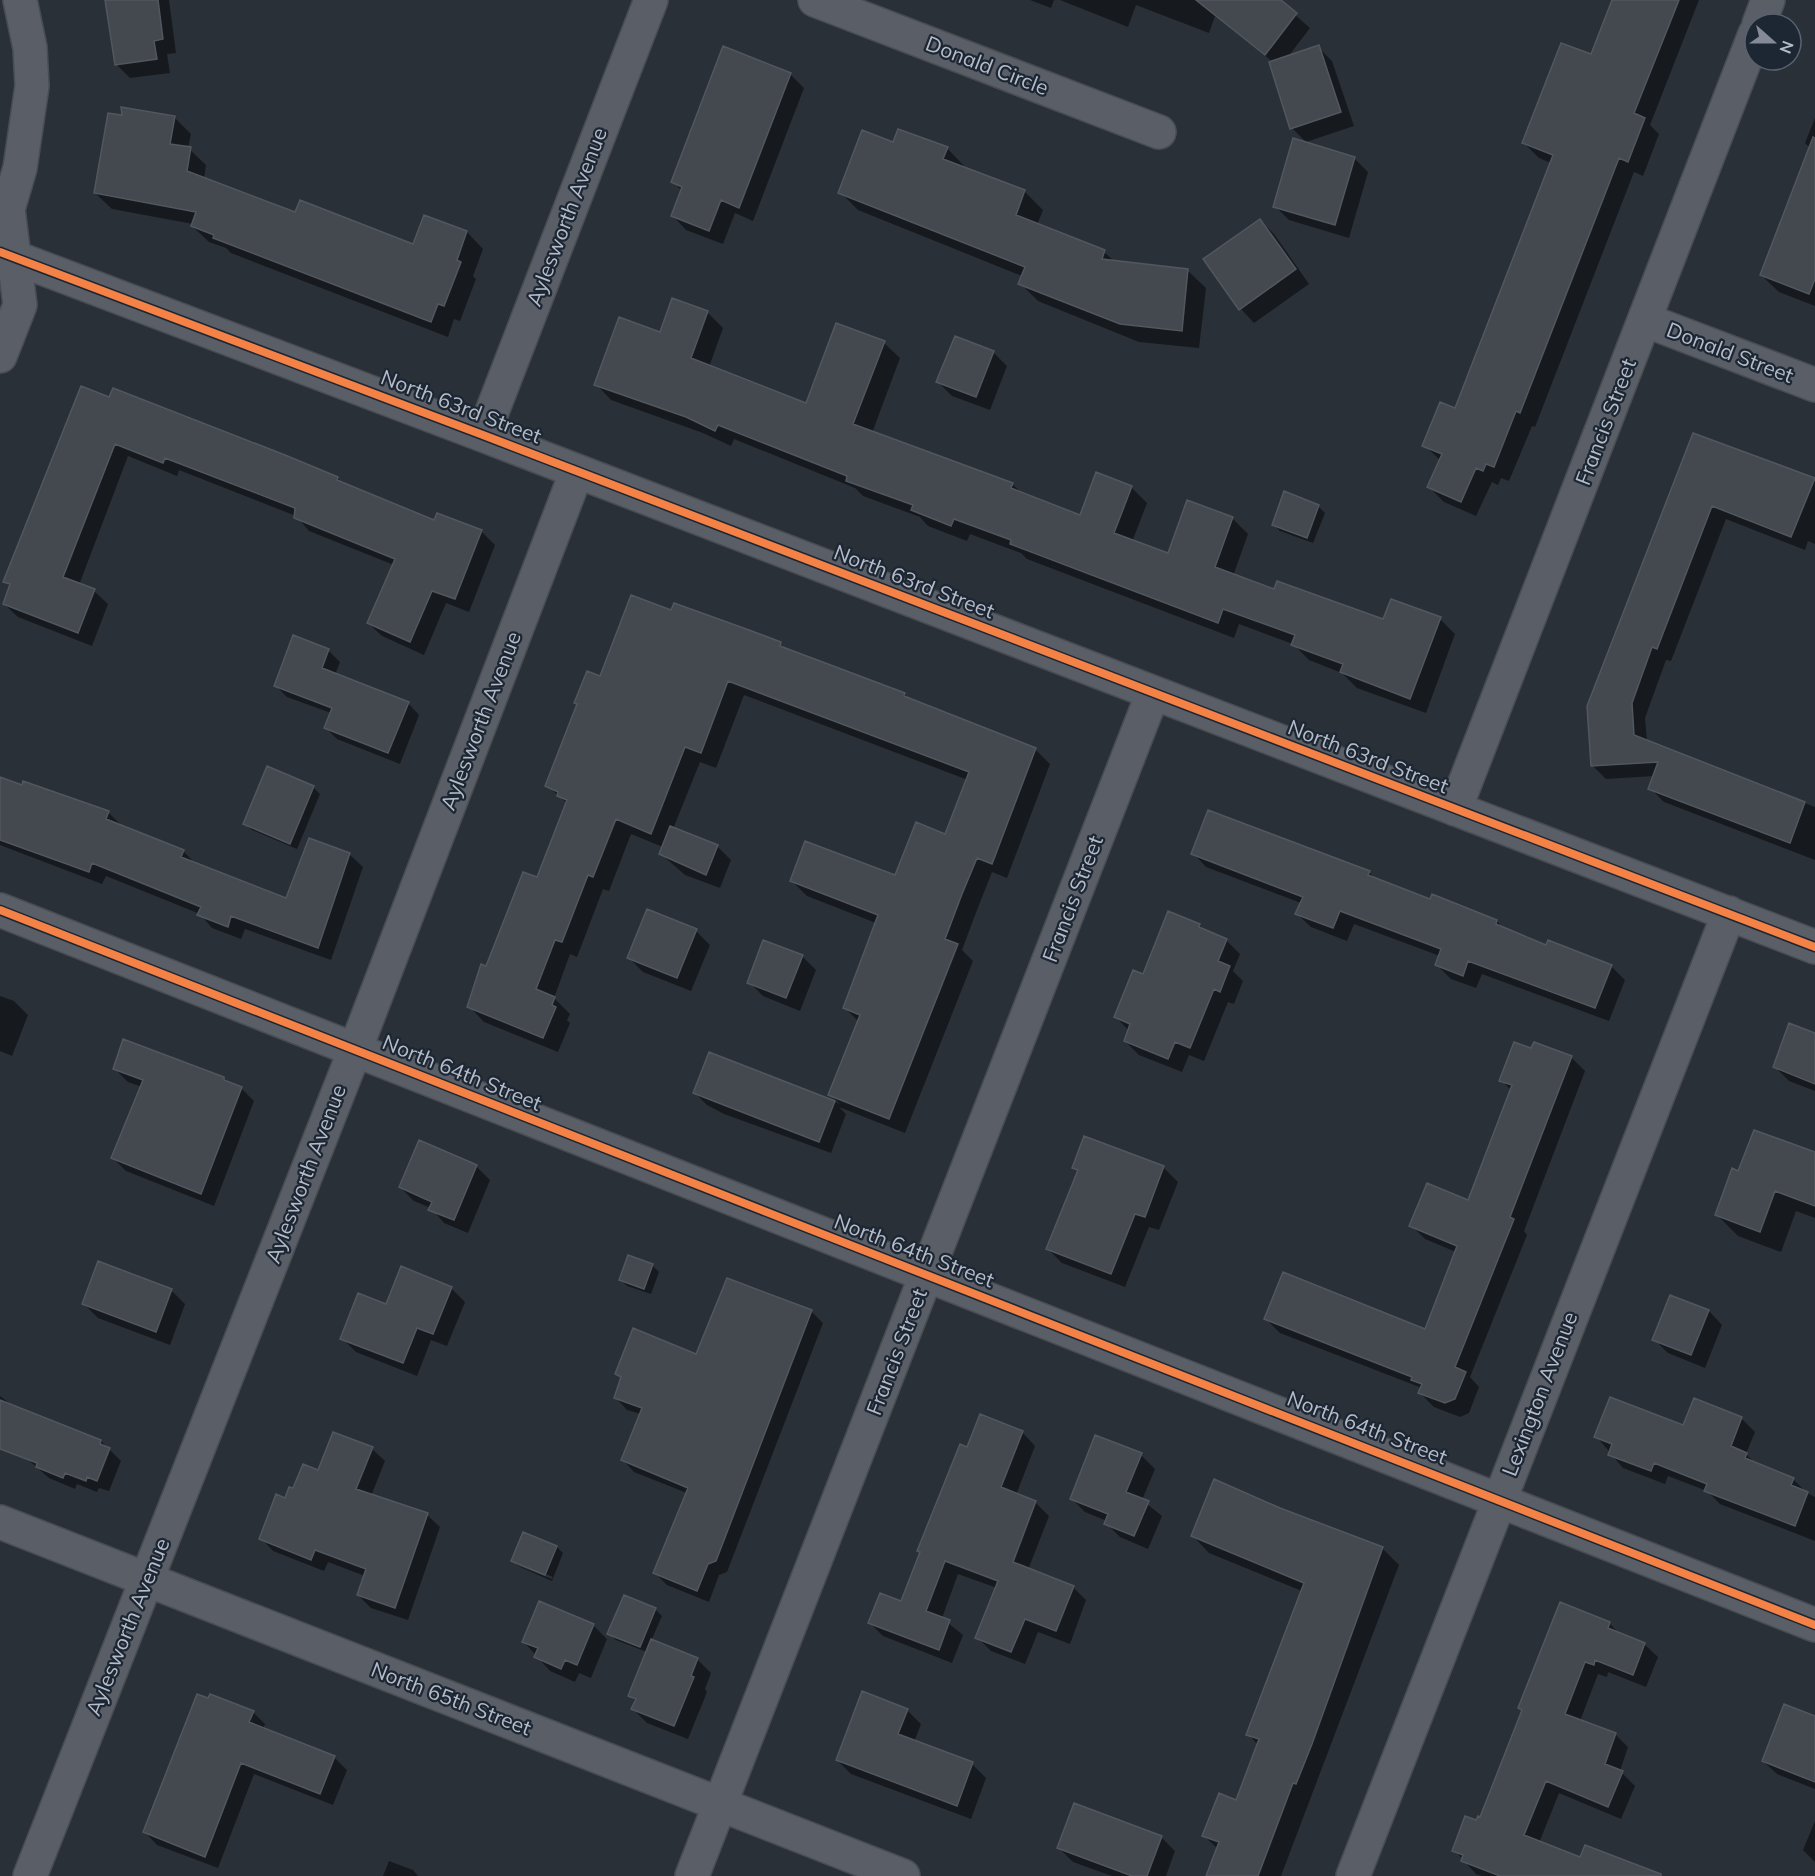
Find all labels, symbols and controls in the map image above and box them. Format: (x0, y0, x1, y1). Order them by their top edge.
north arrow (1743, 12, 1803, 72)
street label: Donald Circle (922, 30, 1052, 100)
text: N (1776, 38, 1799, 57)
street label: Aylesworth Avenue (520, 124, 612, 310)
street label: Donald Street (1663, 316, 1797, 388)
street label: Francis Street (1569, 355, 1641, 489)
street label: North 63rd Street (377, 363, 545, 449)
street label: North 63rd Street (830, 538, 998, 624)
street label: Aylesworth Avenue (434, 628, 526, 814)
street label: North 63rd Street (1284, 713, 1452, 799)
street label: Francis Street (1036, 832, 1108, 966)
street label: North 64th Street (379, 1028, 546, 1116)
street label: Aylesworth Avenue (259, 1081, 351, 1267)
street label: North 64th Street (831, 1208, 998, 1293)
street label: Francis Street (860, 1285, 932, 1419)
street label: Lexington Avenue (1496, 1308, 1582, 1480)
street label: North 64th Street (1284, 1385, 1451, 1470)
street label: Aylesworth Avenue (80, 1534, 175, 1719)
street label: North 65th Street (368, 1656, 535, 1741)

